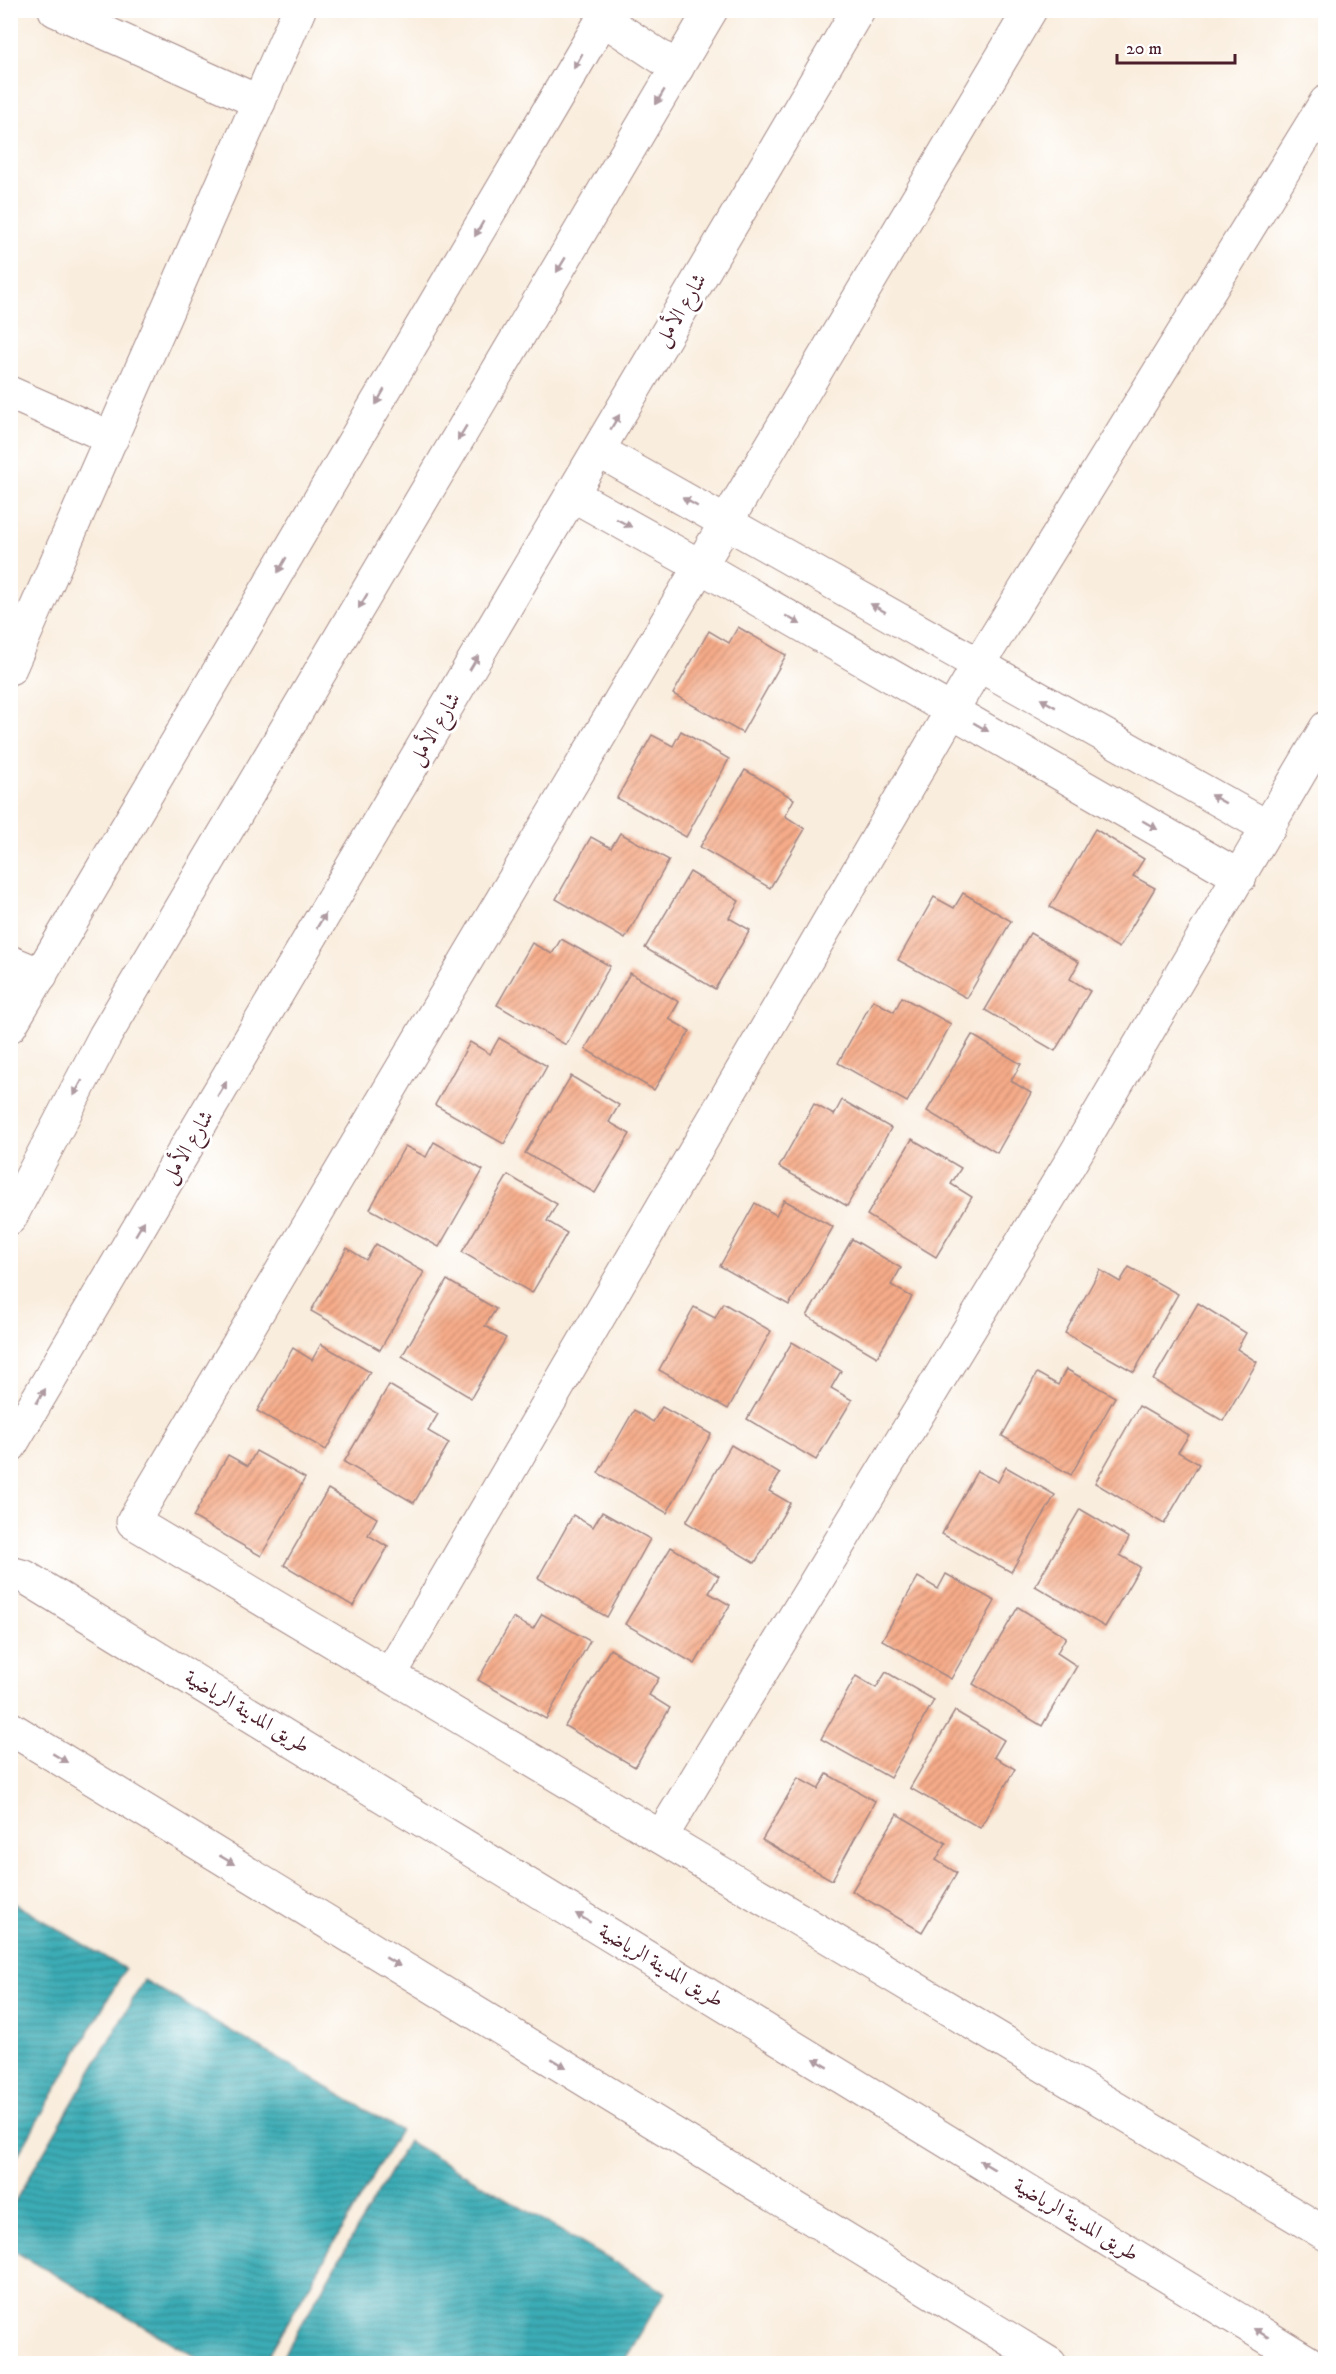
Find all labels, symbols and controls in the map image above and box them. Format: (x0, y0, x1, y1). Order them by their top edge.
scale bar (1117, 27, 1236, 65)
text: 20 m (1126, 38, 1162, 60)
one-way arrow (573, 53, 583, 70)
one-way arrow (655, 89, 666, 105)
one-way arrow (474, 221, 485, 237)
one-way arrow (556, 257, 566, 274)
street label: شارع الأمل (647, 267, 716, 353)
one-way arrow (375, 389, 386, 405)
one-way arrow (610, 414, 621, 430)
one-way arrow (457, 425, 467, 442)
one-way arrow (681, 497, 698, 507)
one-way arrow (616, 518, 633, 528)
one-way arrow (276, 557, 287, 573)
one-way arrow (357, 593, 368, 609)
one-way arrow (869, 603, 886, 613)
one-way arrow (785, 615, 802, 625)
one-way arrow (468, 655, 479, 671)
street label: شارع الأمل (401, 686, 470, 772)
one-way arrow (1039, 698, 1056, 708)
one-way arrow (973, 722, 990, 732)
one-way arrow (1209, 794, 1226, 804)
one-way arrow (1142, 819, 1158, 830)
one-way arrow (316, 913, 327, 929)
one-way arrow (73, 1080, 83, 1097)
one-way arrow (217, 1080, 227, 1097)
street label: شارع الأمل (154, 1104, 223, 1190)
one-way arrow (135, 1219, 145, 1236)
one-way arrow (36, 1387, 46, 1404)
street label: طريق المدينة الرياضية (180, 1664, 314, 1760)
one-way arrow (52, 1753, 68, 1764)
one-way arrow (219, 1854, 235, 1865)
one-way arrow (575, 1912, 591, 1923)
street label: طريق المدينة الرياضية (594, 1918, 728, 2014)
one-way arrow (385, 1956, 401, 1967)
one-way arrow (551, 2058, 568, 2069)
one-way arrow (813, 2058, 829, 2069)
one-way arrow (979, 2160, 995, 2171)
street label: طريق المدينة الرياضية (1009, 2172, 1143, 2268)
one-way arrow (1253, 2327, 1269, 2338)

